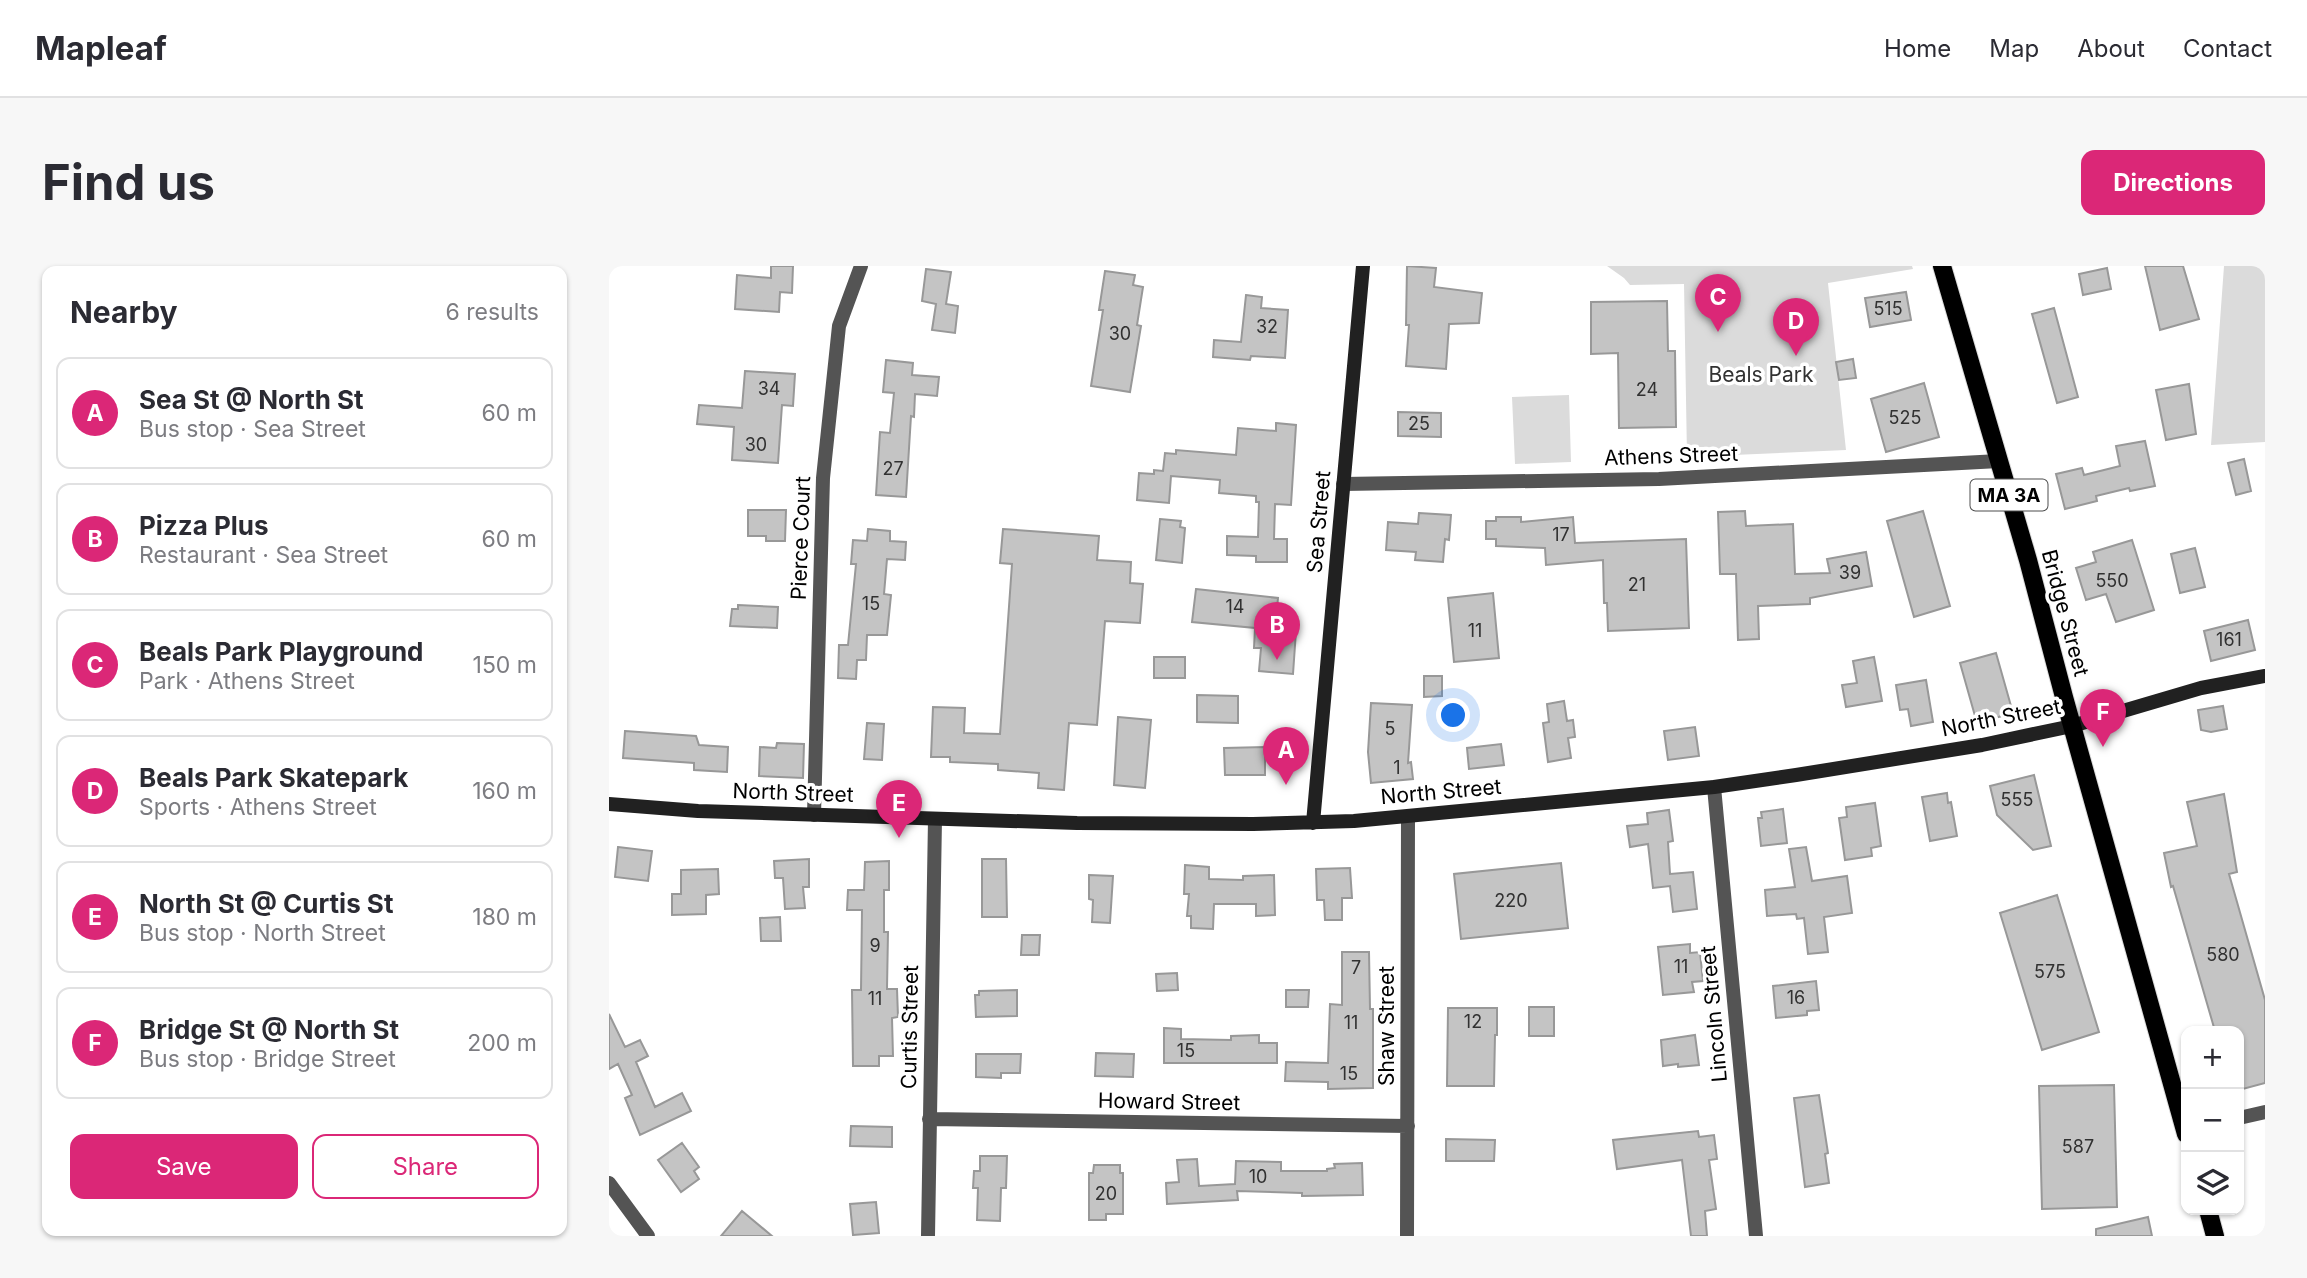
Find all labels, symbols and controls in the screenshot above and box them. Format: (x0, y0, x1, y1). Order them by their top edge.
text: Mapleaf (35, 28, 167, 68)
text: Home (1884, 34, 1951, 63)
text: Map (1989, 34, 2039, 63)
text: About (2077, 34, 2145, 63)
text: Contact (2183, 34, 2272, 63)
button: Directions (2081, 150, 2265, 215)
text: Find us (42, 153, 215, 212)
pin: C (1695, 274, 1741, 332)
text: Nearby (70, 294, 178, 330)
text: 6 results (445, 298, 539, 326)
pin: D (1773, 298, 1819, 356)
house number: 515 (1873, 298, 1903, 319)
house number: 32 (1256, 316, 1278, 337)
house number: 30 (1109, 323, 1131, 344)
park label: Beals Park (1708, 362, 1814, 387)
house number: 34 (758, 378, 780, 399)
house number: 24 (1636, 379, 1658, 400)
text: Sea St @ North St (139, 384, 364, 415)
text: A (86, 399, 104, 427)
text: 60 m (482, 399, 537, 427)
house number: 525 (1889, 407, 1921, 428)
house number: 25 (1408, 413, 1430, 434)
text: Bus stop · Sea Street (139, 415, 366, 443)
house number: 30 (745, 434, 767, 455)
street label: Athens Street (1603, 441, 1739, 470)
house number: 27 (882, 458, 904, 479)
street label: Sea Street (1302, 470, 1335, 574)
street label: Pierce Court (786, 476, 815, 600)
road number: MA 3A (1971, 480, 2047, 510)
text: Pizza Plus (139, 510, 269, 541)
house number: 17 (1552, 524, 1570, 545)
text: B (87, 525, 103, 553)
text: 60 m (482, 525, 537, 553)
text: Restaurant · Sea Street (139, 541, 388, 569)
street label: Bridge Street (2037, 547, 2094, 679)
house number: 39 (1839, 562, 1861, 583)
house number: 550 (2095, 570, 2129, 591)
house number: 21 (1628, 574, 1646, 595)
house number: 15 (862, 593, 880, 614)
house number: 14 (1226, 596, 1244, 617)
pin: B (1254, 602, 1300, 660)
house number: 11 (1468, 620, 1482, 641)
house number: 161 (2216, 629, 2242, 650)
text: Beals Park Playground (139, 636, 423, 667)
text: C (86, 651, 104, 679)
text: 150 m (473, 651, 537, 679)
text: Park · Athens Street (139, 667, 355, 695)
pin: F (2080, 689, 2126, 747)
street label: North Street (1939, 694, 2063, 741)
your location (1436, 698, 1470, 732)
house number: 5 (1385, 718, 1395, 739)
pin: A (1263, 727, 1309, 785)
house number: 1 (1393, 757, 1401, 778)
text: Beals Park Skatepark (139, 762, 408, 793)
street label: North Street (1380, 774, 1502, 809)
text: D (87, 777, 103, 805)
text: 160 m (472, 777, 537, 805)
street label: North Street (732, 778, 854, 807)
pin: E (876, 780, 922, 838)
house number: 555 (2001, 789, 2033, 810)
text: Sports · Athens Street (139, 793, 377, 821)
text: North St @ Curtis St (139, 888, 393, 919)
house number: 220 (1494, 890, 1528, 911)
text: E (88, 903, 102, 931)
text: 180 m (472, 903, 537, 931)
text: Bus stop · North Street (139, 919, 386, 947)
house number: 9 (869, 935, 881, 956)
house number: 580 (2206, 944, 2240, 965)
street label: Lincoln Street (1695, 945, 1732, 1083)
house number: 11 (1674, 956, 1688, 977)
house number: 7 (1351, 957, 1361, 978)
house number: 575 (2034, 961, 2066, 982)
street label: Curtis Street (896, 965, 923, 1089)
street label: Shaw Street (1374, 966, 1399, 1086)
house number: 16 (1787, 987, 1805, 1008)
house number: 11 (868, 988, 882, 1009)
house number: 12 (1464, 1011, 1482, 1032)
house number: 11 (1344, 1012, 1358, 1033)
text: Bridge St @ North St (139, 1014, 399, 1045)
map controls (2181, 1026, 2244, 1215)
button: + (2181, 1026, 2244, 1089)
text: F (88, 1029, 102, 1057)
text: 200 m (467, 1029, 537, 1057)
house number: 15 (1177, 1040, 1195, 1061)
text: Bus stop · Bridge Street (139, 1045, 396, 1073)
house number: 15 (1340, 1063, 1358, 1084)
street label: Howard Street (1098, 1088, 1241, 1115)
button: − (2181, 1089, 2244, 1152)
button: Save (70, 1134, 298, 1199)
button: Share (312, 1134, 539, 1199)
house number: 587 (2062, 1136, 2094, 1157)
button: layers (2181, 1152, 2244, 1215)
house number: 10 (1249, 1166, 1267, 1187)
house number: 20 (1095, 1183, 1117, 1204)

